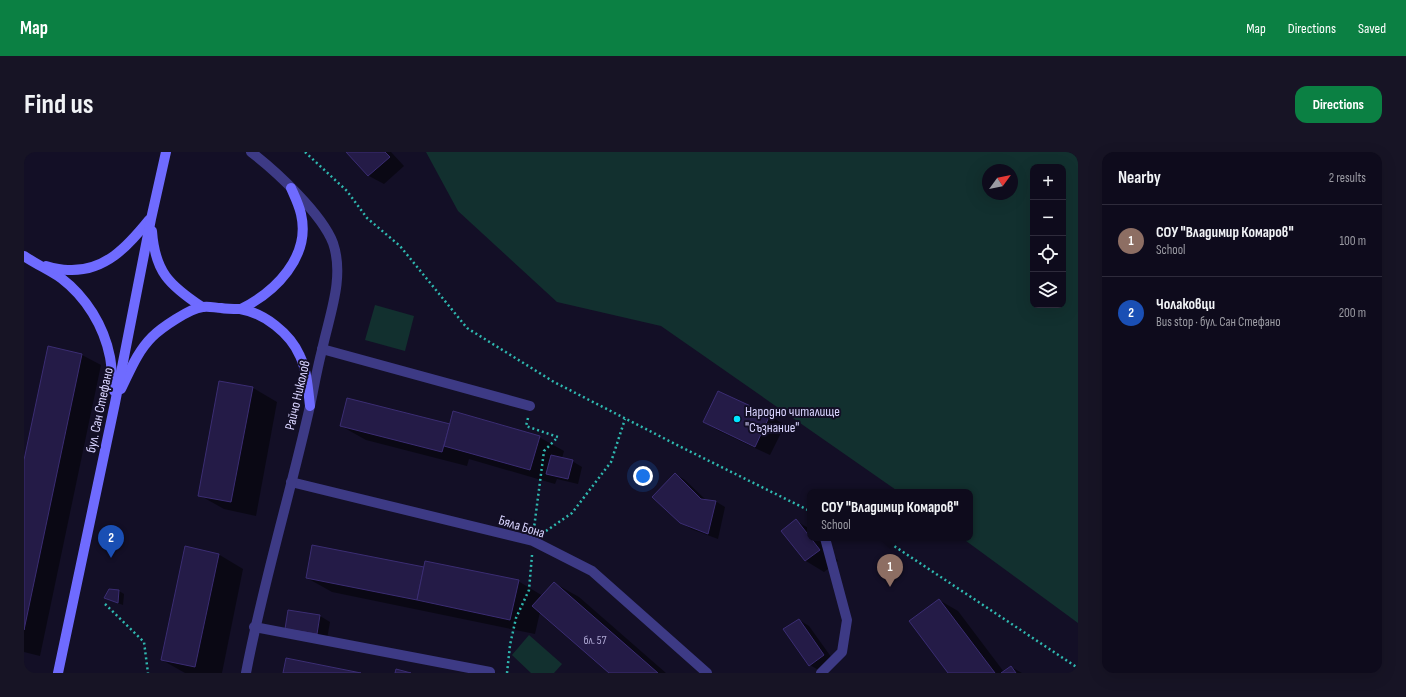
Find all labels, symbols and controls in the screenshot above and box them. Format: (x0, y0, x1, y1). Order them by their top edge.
text: Map (20, 17, 48, 40)
text: Map (1246, 20, 1266, 37)
text: Directions (1288, 20, 1336, 37)
text: Saved (1358, 20, 1386, 37)
button: Directions (1295, 86, 1382, 123)
text: Find us (24, 88, 93, 121)
north arrow (982, 164, 1018, 200)
map controls (1030, 164, 1066, 308)
button: + (1030, 164, 1066, 200)
text: Nearby (1118, 168, 1161, 188)
text: 2 results (1329, 170, 1366, 186)
button: − (1030, 200, 1066, 236)
text: СОУ "Владимир Комаров" (1156, 223, 1294, 242)
text: 1 (1128, 233, 1134, 249)
text: 100 m (1339, 233, 1366, 249)
button: locate (1030, 236, 1066, 272)
text: School (1156, 242, 1186, 258)
button: layers (1030, 272, 1066, 308)
text: Чолаковци (1156, 295, 1215, 314)
text: 2 (1128, 305, 1134, 321)
text: 200 m (1339, 305, 1366, 321)
text: Bus stop · бул. Сан Стефано (1156, 314, 1281, 330)
street label: Райчо Николов (281, 358, 314, 432)
street label: бул. Сан Стефано (82, 366, 117, 454)
place label: Народно читалище "Съзнание" (745, 403, 840, 436)
marker: Народно читалище "Съзнание" (732, 414, 742, 424)
your location (633, 466, 653, 486)
popup (807, 489, 973, 541)
text: СОУ "Владимир Комаров" (821, 498, 959, 517)
street label: Бяла Бона (497, 511, 547, 542)
text: School (821, 517, 851, 533)
pin: 2 (98, 525, 124, 558)
pin: 1 (877, 554, 903, 587)
house number: бл. 57 (584, 633, 607, 648)

